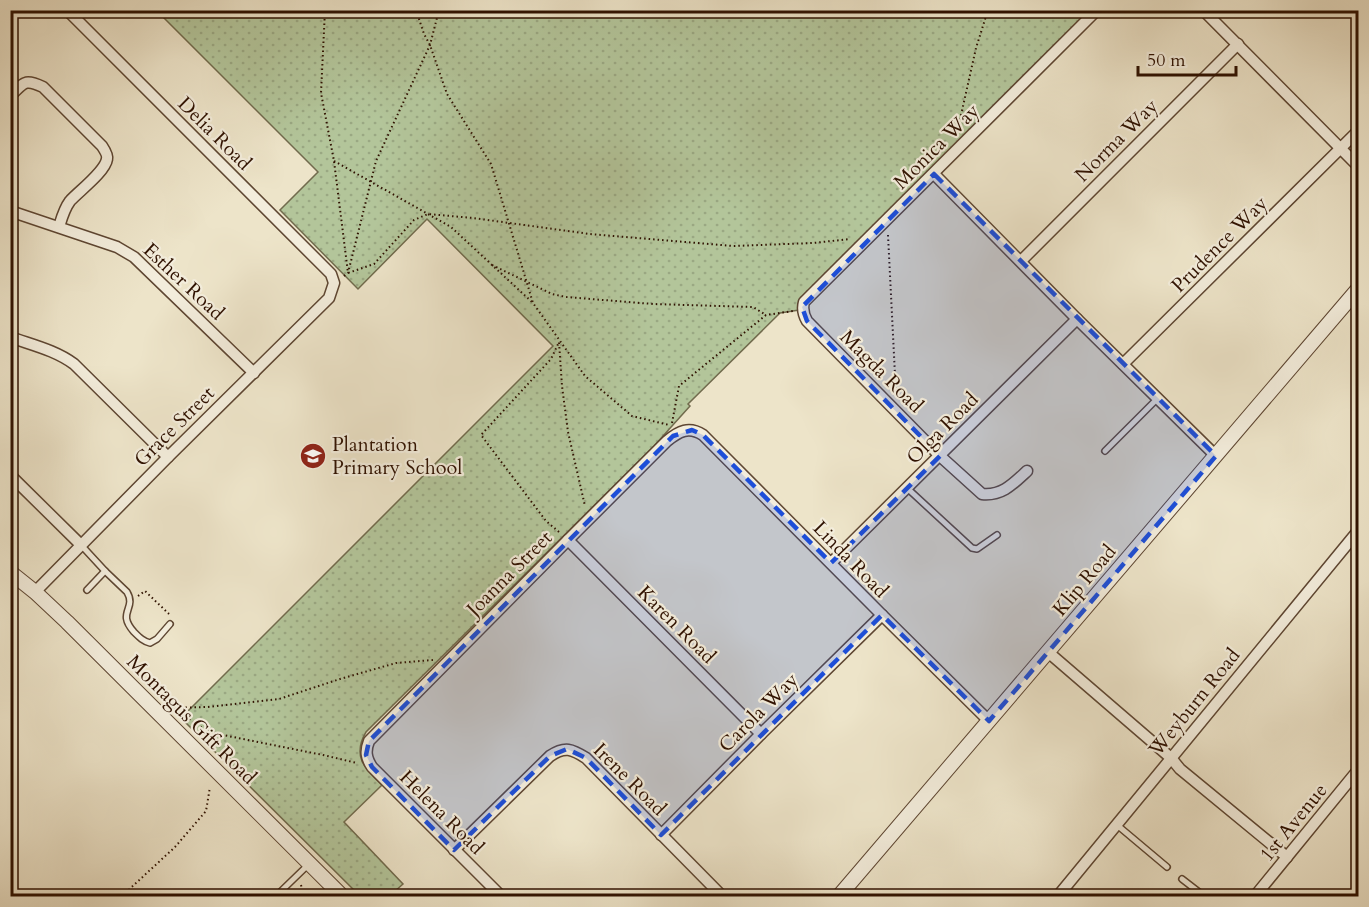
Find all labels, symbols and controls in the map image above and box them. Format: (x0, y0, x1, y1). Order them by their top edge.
scale bar (1138, 39, 1236, 77)
text: 50 m (1147, 48, 1186, 73)
street label: Delia Road (172, 91, 258, 176)
street label: Norma Way (1069, 93, 1164, 188)
street label: Monica Way (888, 97, 985, 195)
street label: Prudence Way (1165, 190, 1274, 298)
street label: Esther Road (137, 237, 230, 326)
street label: Magda Road (834, 324, 929, 419)
street label: Grace Street (128, 380, 221, 472)
street label: Olga Road (900, 386, 985, 470)
place label: Plantation Primary School (332, 431, 462, 481)
school or university icon: Plantation Primary School (298, 441, 328, 471)
street label: Linda Road (807, 515, 895, 604)
street label: Joanna Street (458, 524, 559, 624)
street label: Klip Road (1047, 539, 1122, 622)
street label: Karen Road (632, 579, 722, 670)
street label: Weyburn Road (1142, 642, 1246, 763)
street label: Montagus Gift Road (121, 648, 263, 790)
street label: Carola Way (713, 666, 804, 758)
street label: Irene Road (587, 737, 672, 822)
street label: Helena Road (393, 764, 490, 861)
street label: 1st Avenue (1253, 777, 1333, 867)

